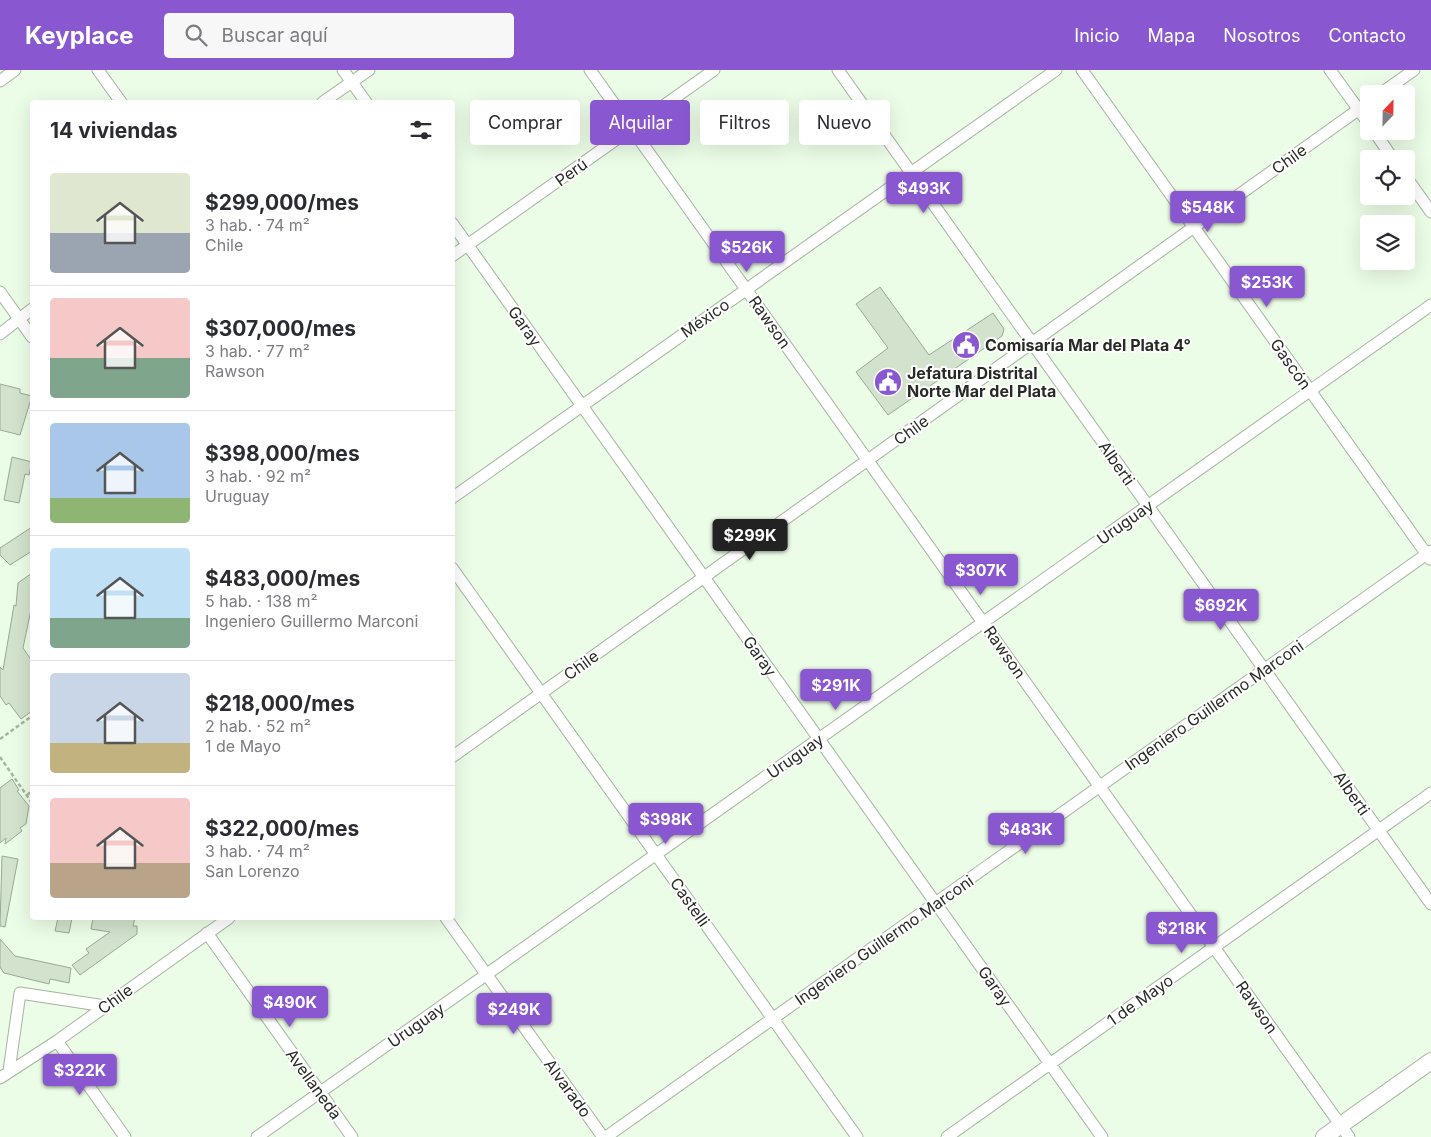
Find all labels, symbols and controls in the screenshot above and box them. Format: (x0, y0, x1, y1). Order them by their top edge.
search box (164, 13, 514, 58)
text: Keyplace (25, 21, 134, 50)
icon: search (182, 21, 210, 49)
text: Buscar aquí (222, 24, 328, 47)
text: Inicio (1074, 25, 1120, 46)
text: Mapa (1148, 25, 1195, 46)
text: Nosotros (1223, 25, 1301, 46)
text: Contacto (1329, 25, 1406, 46)
north arrow (1360, 85, 1415, 140)
map controls (1360, 85, 1415, 270)
chip: Comprar (470, 100, 580, 145)
chip: Alquilar (590, 100, 690, 145)
chip: Filtros (700, 100, 789, 145)
chip: Nuevo (799, 100, 890, 145)
icon: filters (407, 116, 435, 144)
text: 14 viviendas (50, 118, 178, 143)
street label: Chile (1268, 140, 1310, 178)
button: locate (1360, 150, 1415, 205)
street label: Perú (551, 154, 591, 190)
pin: $493K (889, 172, 959, 214)
text: $493K (897, 178, 951, 198)
text: $299,000/mes (205, 190, 359, 215)
pin: $548K (1173, 190, 1243, 233)
icon: home (90, 193, 150, 253)
text: $548K (1181, 197, 1235, 217)
text: 3 hab. · 74 m² (205, 215, 310, 235)
button: layers (1360, 215, 1415, 270)
pin: $526K (712, 230, 782, 273)
text: Chile (205, 235, 243, 255)
text: $526K (721, 237, 773, 257)
pin: $253K (1232, 266, 1302, 308)
text: $253K (1241, 272, 1293, 292)
street label: Rawson (745, 292, 795, 352)
street label: México (677, 294, 733, 342)
street label: Garay (504, 302, 546, 350)
text: $307,000/mes (205, 316, 356, 341)
icon: home (90, 318, 150, 378)
public building icon: Comisaría Mar del Plata 4° (951, 330, 981, 360)
place label: Comisaría Mar del Plata 4° (985, 335, 1191, 355)
street label: Gascón (1266, 335, 1316, 393)
text: 3 hab. · 77 m² (205, 341, 310, 361)
text: Rawson (205, 361, 265, 381)
place label: Jefatura Distrital Norte Mar del Plata (907, 363, 1056, 401)
public building icon: Jefatura Distrital Norte Mar del Plata (873, 367, 903, 397)
street label: Chile (890, 411, 932, 449)
street label: Alberti (1095, 437, 1139, 489)
text: $398,000/mes (205, 441, 360, 466)
icon: home (90, 443, 150, 503)
text: 3 hab. · 92 m² (205, 466, 311, 486)
text: Uruguay (205, 486, 269, 506)
street label: Uruguay (1093, 495, 1157, 549)
pin: $299K (715, 518, 785, 561)
text: $299K (724, 525, 776, 545)
pin: $307K (946, 554, 1016, 596)
text: $307K (955, 560, 1007, 580)
text: $483,000/mes (205, 566, 360, 591)
icon: home (90, 568, 150, 628)
pin: $692K (1186, 588, 1256, 631)
text: 5 hab. · 138 m² (205, 591, 318, 611)
text: $692K (1195, 595, 1247, 615)
text: Ingeniero Guillermo Marconi (205, 611, 418, 631)
street label: Rawson (980, 622, 1030, 682)
street label: Garay (739, 632, 781, 680)
street label: Ingeniero Guillermo Marconi (1121, 636, 1307, 774)
street label: Chile (560, 646, 602, 684)
pin: $291K (801, 668, 871, 711)
text: $291K (811, 675, 861, 695)
text: $218,000/mes (205, 691, 355, 716)
icon: home (90, 693, 150, 753)
text: 2 hab. · 52 m² (205, 716, 311, 736)
street label: Uruguay (763, 729, 827, 783)
text: 1 de Mayo (205, 736, 281, 756)
street label: Alberti (1330, 767, 1374, 819)
pin: $398K (631, 802, 701, 845)
text: $398K (639, 809, 693, 829)
pin: $483K (991, 812, 1061, 855)
text: $322,000/mes (205, 816, 359, 841)
icon: home (90, 818, 150, 878)
text: $483K (999, 819, 1053, 839)
text: 3 hab. · 74 m² (205, 841, 310, 861)
text: San Lorenzo (205, 861, 300, 881)
street label: Ingeniero Guillermo Marconi (791, 871, 977, 1009)
street label: Castelli (666, 874, 714, 930)
pin: $218K (1147, 912, 1217, 954)
text: $218K (1157, 918, 1207, 938)
street label: Garay (974, 962, 1016, 1010)
street label: 1 de Mayo (1103, 970, 1177, 1030)
street label: Rawson (1232, 977, 1282, 1037)
street label: Chile (94, 980, 136, 1018)
pin: $490K (255, 986, 325, 1028)
text: $490K (263, 992, 317, 1012)
pin: $249K (479, 992, 549, 1035)
street label: Uruguay (384, 998, 448, 1052)
text: $249K (487, 999, 541, 1019)
street label: Avellaneda (282, 1045, 346, 1123)
pin: $322K (45, 1054, 115, 1096)
street label: Alvarado (540, 1055, 596, 1121)
text: $322K (54, 1060, 106, 1080)

